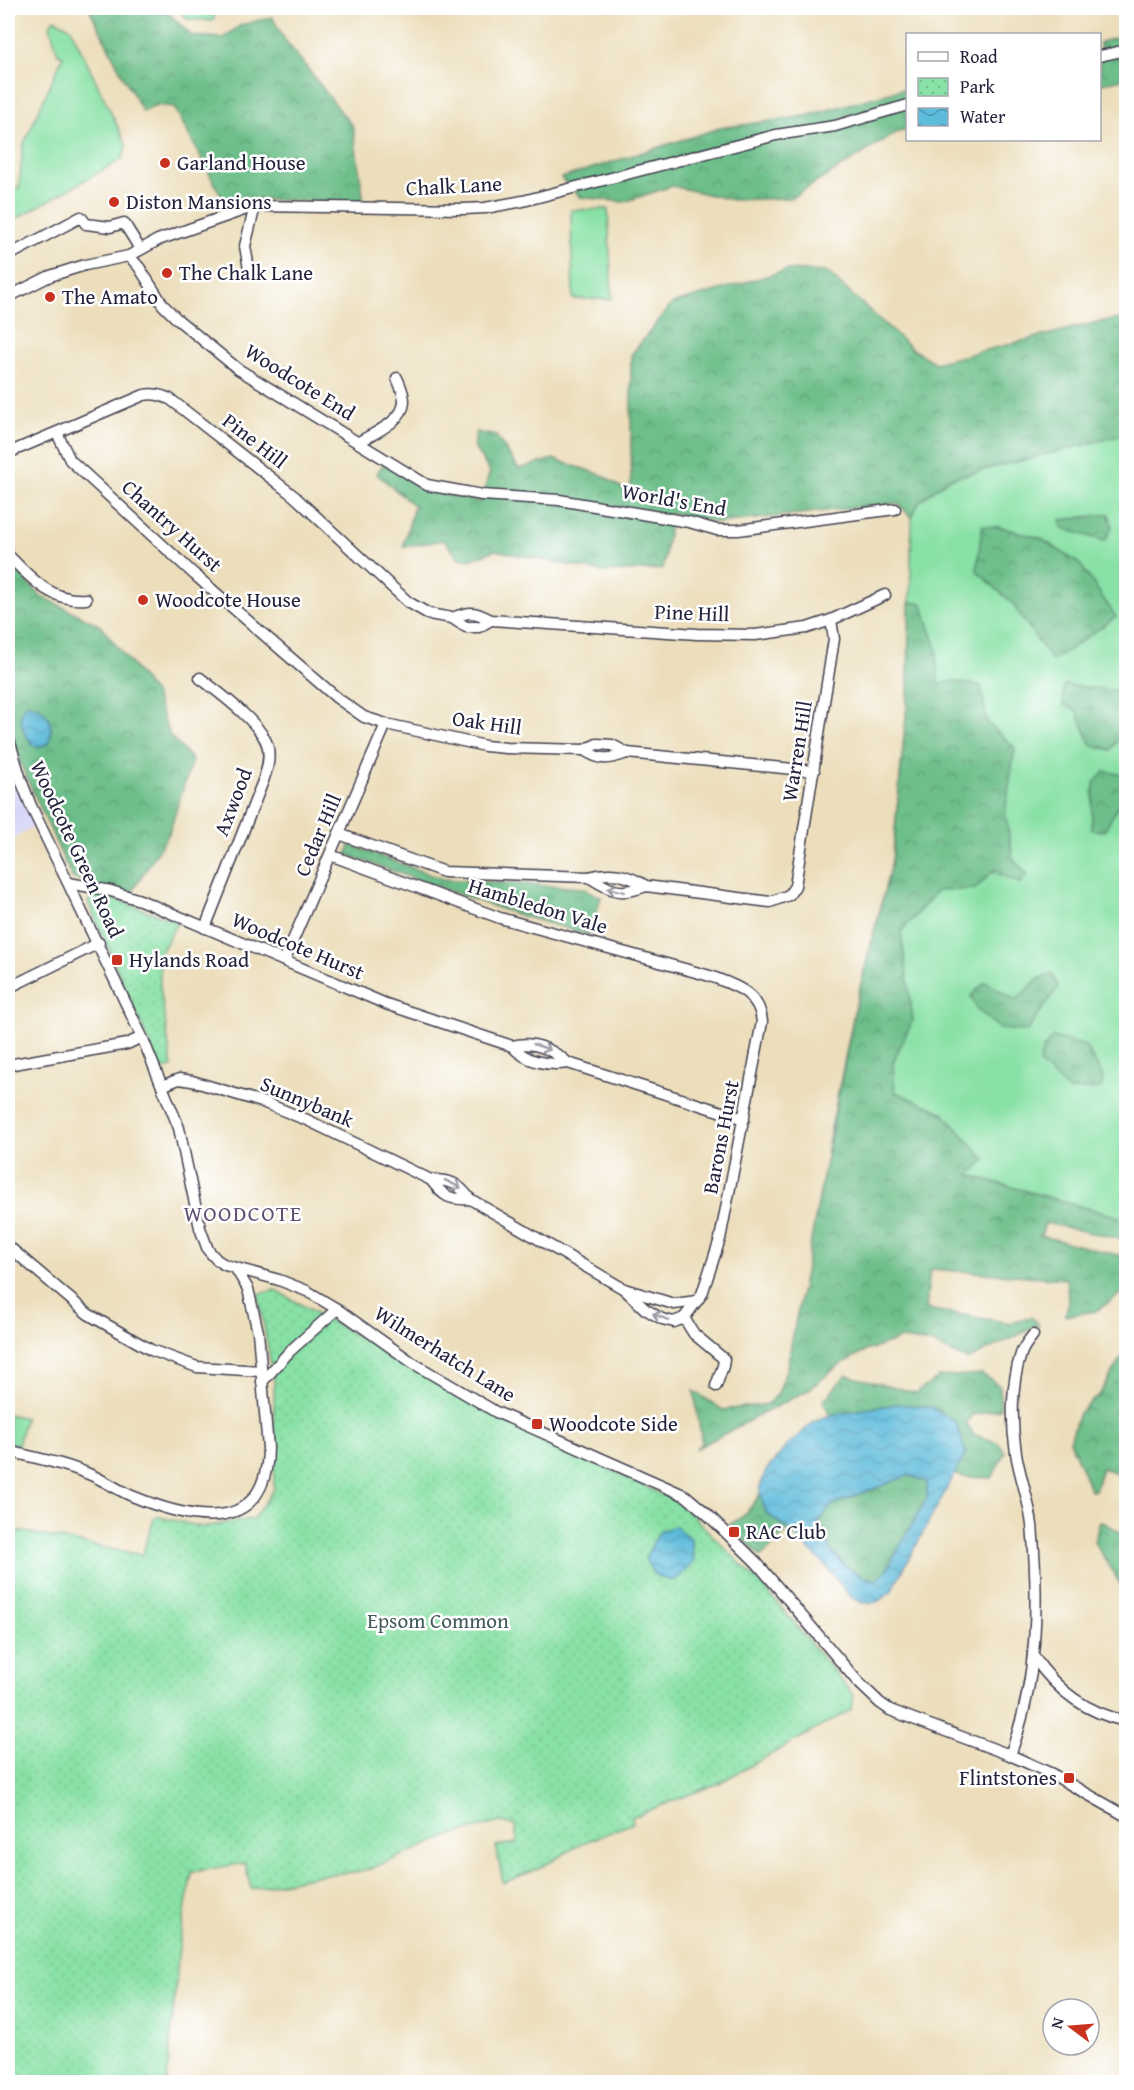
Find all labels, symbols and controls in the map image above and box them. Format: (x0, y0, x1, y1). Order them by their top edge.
legend (906, 33, 1101, 141)
text: Road (960, 43, 998, 70)
text: Park (960, 73, 996, 100)
text: Water (960, 103, 1006, 130)
place label: Garland House (177, 147, 306, 178)
marker: Garland House (158, 156, 172, 170)
street label: Chalk Lane (405, 167, 503, 203)
place label: Diston Mansions (126, 186, 272, 217)
marker: Diston Mansions (107, 195, 121, 209)
place label: The Chalk Lane (179, 257, 313, 288)
marker: The Chalk Lane (160, 266, 174, 280)
place label: The Amato (62, 281, 158, 312)
marker: The Amato (43, 290, 57, 304)
street label: Woodcote End (239, 335, 362, 428)
street label: Pine Hill (216, 405, 295, 476)
street label: Chantry Hurst (115, 472, 230, 580)
street label: World's End (619, 475, 729, 524)
place label: Woodcote House (155, 584, 301, 615)
marker: Woodcote House (136, 593, 150, 607)
street label: Pine Hill (654, 596, 730, 629)
street label: Warren Hill (773, 698, 820, 804)
street label: Oak Hill (450, 702, 524, 743)
street label: Woodcote Green Road (23, 755, 132, 943)
street label: Axwood (205, 763, 260, 840)
street label: Cedar Hill (286, 788, 349, 881)
street label: Hambledon Vale (465, 870, 612, 941)
one-way arrow (607, 884, 627, 895)
street label: Woodcote Hurst (227, 904, 370, 988)
place label: Hylands Road (129, 944, 250, 975)
marker: Hylands Road (110, 953, 124, 967)
one-way arrow (532, 1043, 551, 1054)
street label: Sunnybank (256, 1068, 359, 1135)
street label: Barons Hurst (694, 1077, 747, 1196)
one-way arrow (444, 1179, 462, 1191)
district label: WOODCOTE (183, 1197, 303, 1229)
street label: Wilmerhatch Lane (369, 1298, 522, 1410)
one-way arrow (652, 1311, 670, 1322)
place label: Woodcote Side (549, 1408, 678, 1439)
marker: Woodcote Side (530, 1417, 544, 1431)
place label: RAC Club (746, 1516, 826, 1547)
marker: RAC Club (727, 1525, 741, 1539)
park label: Epsom Common (367, 1605, 509, 1636)
place label: Flintstones (959, 1762, 1057, 1793)
marker: Flintstones (1062, 1771, 1076, 1785)
north arrow (1041, 1997, 1101, 2057)
text: N (1044, 2014, 1070, 2031)

